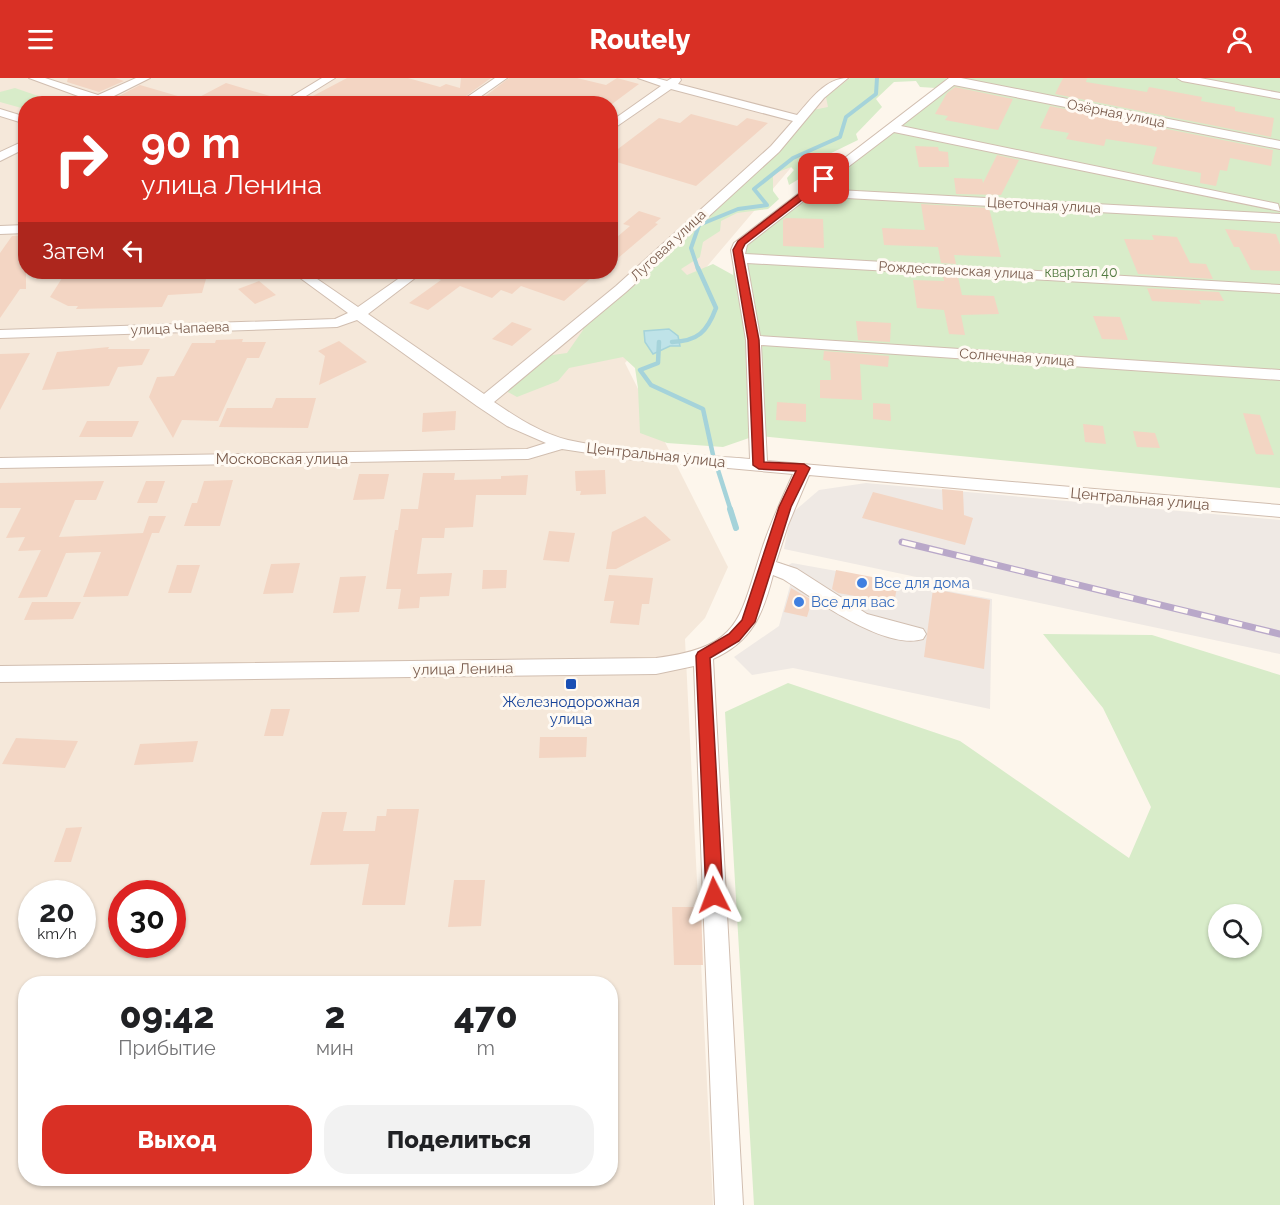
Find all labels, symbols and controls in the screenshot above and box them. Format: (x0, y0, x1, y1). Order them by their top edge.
icon: menu (24, 23, 57, 56)
icon: person (1223, 23, 1256, 56)
text: Routely (589, 24, 691, 55)
street label: Озёрная улица (1066, 96, 1166, 130)
text: 90 m (141, 119, 241, 168)
icon: right (42, 120, 120, 198)
pin (798, 153, 849, 204)
icon: arrive (807, 162, 840, 195)
text: улица Ленина (141, 169, 322, 200)
street label: Цветочная улица (987, 194, 1101, 216)
street label: Луговая улица (627, 206, 709, 284)
icon: left (117, 234, 150, 267)
text: Затем (42, 238, 105, 264)
street label: Рождественская улица (878, 258, 1034, 282)
park label: квартал 40 (1044, 264, 1118, 280)
street label: улица Чапаева (130, 318, 230, 338)
street label: Солнечная улица (959, 345, 1075, 369)
street label: Центральная улица (586, 439, 726, 471)
street label: Московская улица (216, 450, 348, 468)
street label: Центральная улица (1070, 484, 1210, 514)
place label: Все для дома (874, 574, 970, 592)
marker: Все для дома (855, 576, 869, 590)
place label: Все для вас (811, 593, 895, 611)
marker: Все для вас (792, 595, 806, 609)
street label: улица Ленина (413, 659, 513, 679)
marker: Железнодорожная улица (564, 677, 578, 691)
place label: Железнодорожная улица (502, 693, 640, 728)
position arrow (682, 863, 746, 927)
speed limit sign: 30 (108, 880, 186, 958)
text: 20 (39, 894, 75, 929)
map controls (1208, 904, 1262, 958)
button: search (1208, 904, 1262, 958)
text: km/h (37, 925, 77, 943)
text: 09:42 (120, 994, 214, 1036)
text: 2 (324, 994, 345, 1036)
text: 470 (454, 994, 518, 1036)
text: Прибытие (118, 1036, 216, 1060)
text: мин (316, 1036, 354, 1060)
text: m (477, 1036, 495, 1060)
button: Выход (42, 1105, 312, 1174)
button: Поделиться (324, 1105, 594, 1174)

